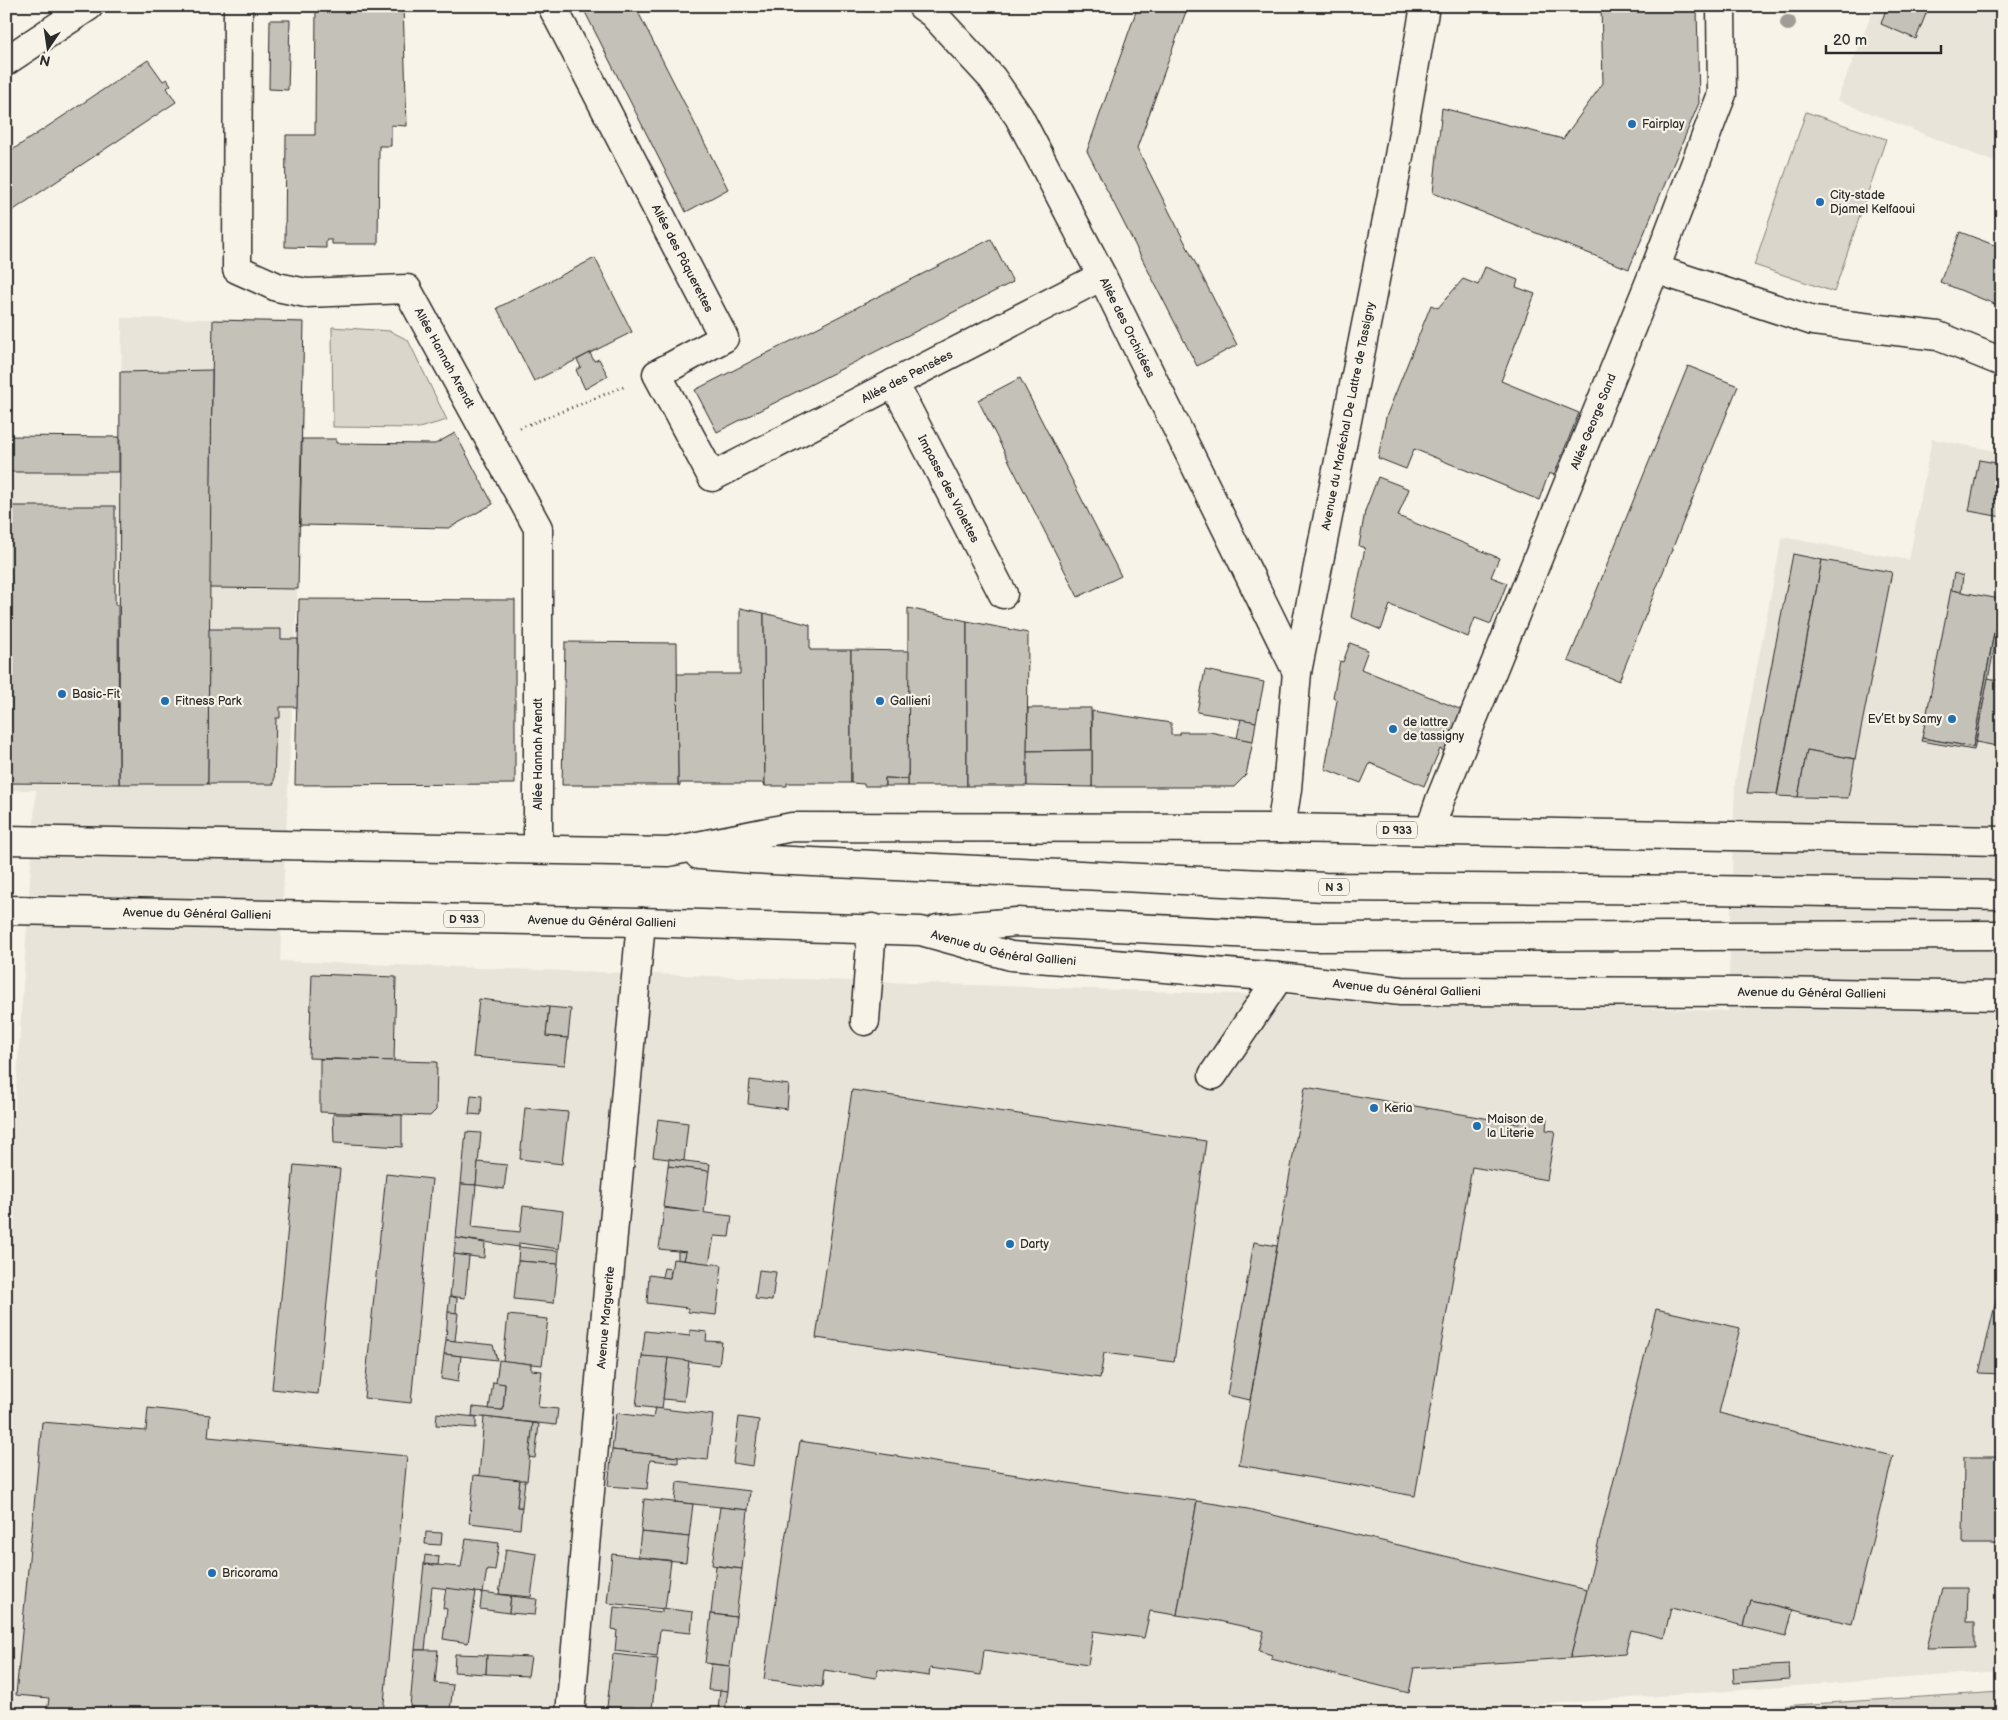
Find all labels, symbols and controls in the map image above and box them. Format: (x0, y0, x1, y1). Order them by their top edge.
north arrow (22, 22, 72, 72)
scale bar (1826, 22, 1940, 54)
text: 20 m (1833, 31, 1867, 50)
text: N (38, 51, 52, 70)
place label: Fairplay (1642, 117, 1685, 132)
marker: Fairplay (1626, 118, 1638, 130)
place label: City-stade Djamel Kelfaoui (1830, 188, 1915, 217)
marker: City-stade Djamel Kelfaoui (1814, 196, 1826, 208)
street label: Allée des Pâquerettes (649, 202, 717, 315)
street label: Allée des Orchidées (1096, 275, 1158, 380)
street label: Avenue du Maréchal De Lattre de Tassigny (1318, 300, 1378, 531)
street label: Allée Hannah Arendt (411, 305, 478, 411)
street label: Allée des Pensées (859, 347, 955, 406)
street label: Allée George Sand (1567, 371, 1619, 472)
street label: Impasse des Violettes (915, 432, 983, 545)
place label: Basic-Fit (72, 687, 120, 702)
marker: Basic-Fit (56, 688, 68, 700)
place label: Fitness Park (175, 694, 242, 709)
place label: Gallieni (890, 694, 931, 709)
marker: Fitness Park (159, 695, 171, 707)
marker: Gallieni (874, 695, 886, 707)
street label: Allée Hannah Arendt (531, 698, 546, 810)
place label: Ev’Et by Samy (1868, 712, 1943, 727)
marker: Ev’Et by Samy (1946, 713, 1958, 725)
place label: de lattre de tassigny (1403, 715, 1465, 744)
marker: de lattre de tassigny (1387, 723, 1399, 735)
road number: D 933 (1377, 822, 1417, 838)
road number: N 3 (1319, 879, 1349, 896)
street label: Avenue du Général Gallieni (123, 905, 271, 923)
road number: D 933 (444, 911, 484, 928)
street label: Avenue du Général Gallieni (528, 912, 676, 931)
street label: Avenue du Général Gallieni (929, 927, 1077, 969)
street label: Avenue du Général Gallieni (1332, 976, 1481, 999)
street label: Avenue du Général Gallieni (1738, 984, 1886, 1002)
place label: Keria (1384, 1101, 1413, 1116)
marker: Keria (1368, 1102, 1380, 1114)
place label: Maison de la Literie (1487, 1112, 1544, 1141)
marker: Maison de la Literie (1471, 1120, 1483, 1132)
place label: Darty (1020, 1237, 1050, 1252)
marker: Darty (1004, 1238, 1016, 1250)
street label: Avenue Marguerite (593, 1266, 618, 1370)
place label: Bricorama (222, 1566, 278, 1581)
marker: Bricorama (206, 1567, 218, 1579)

